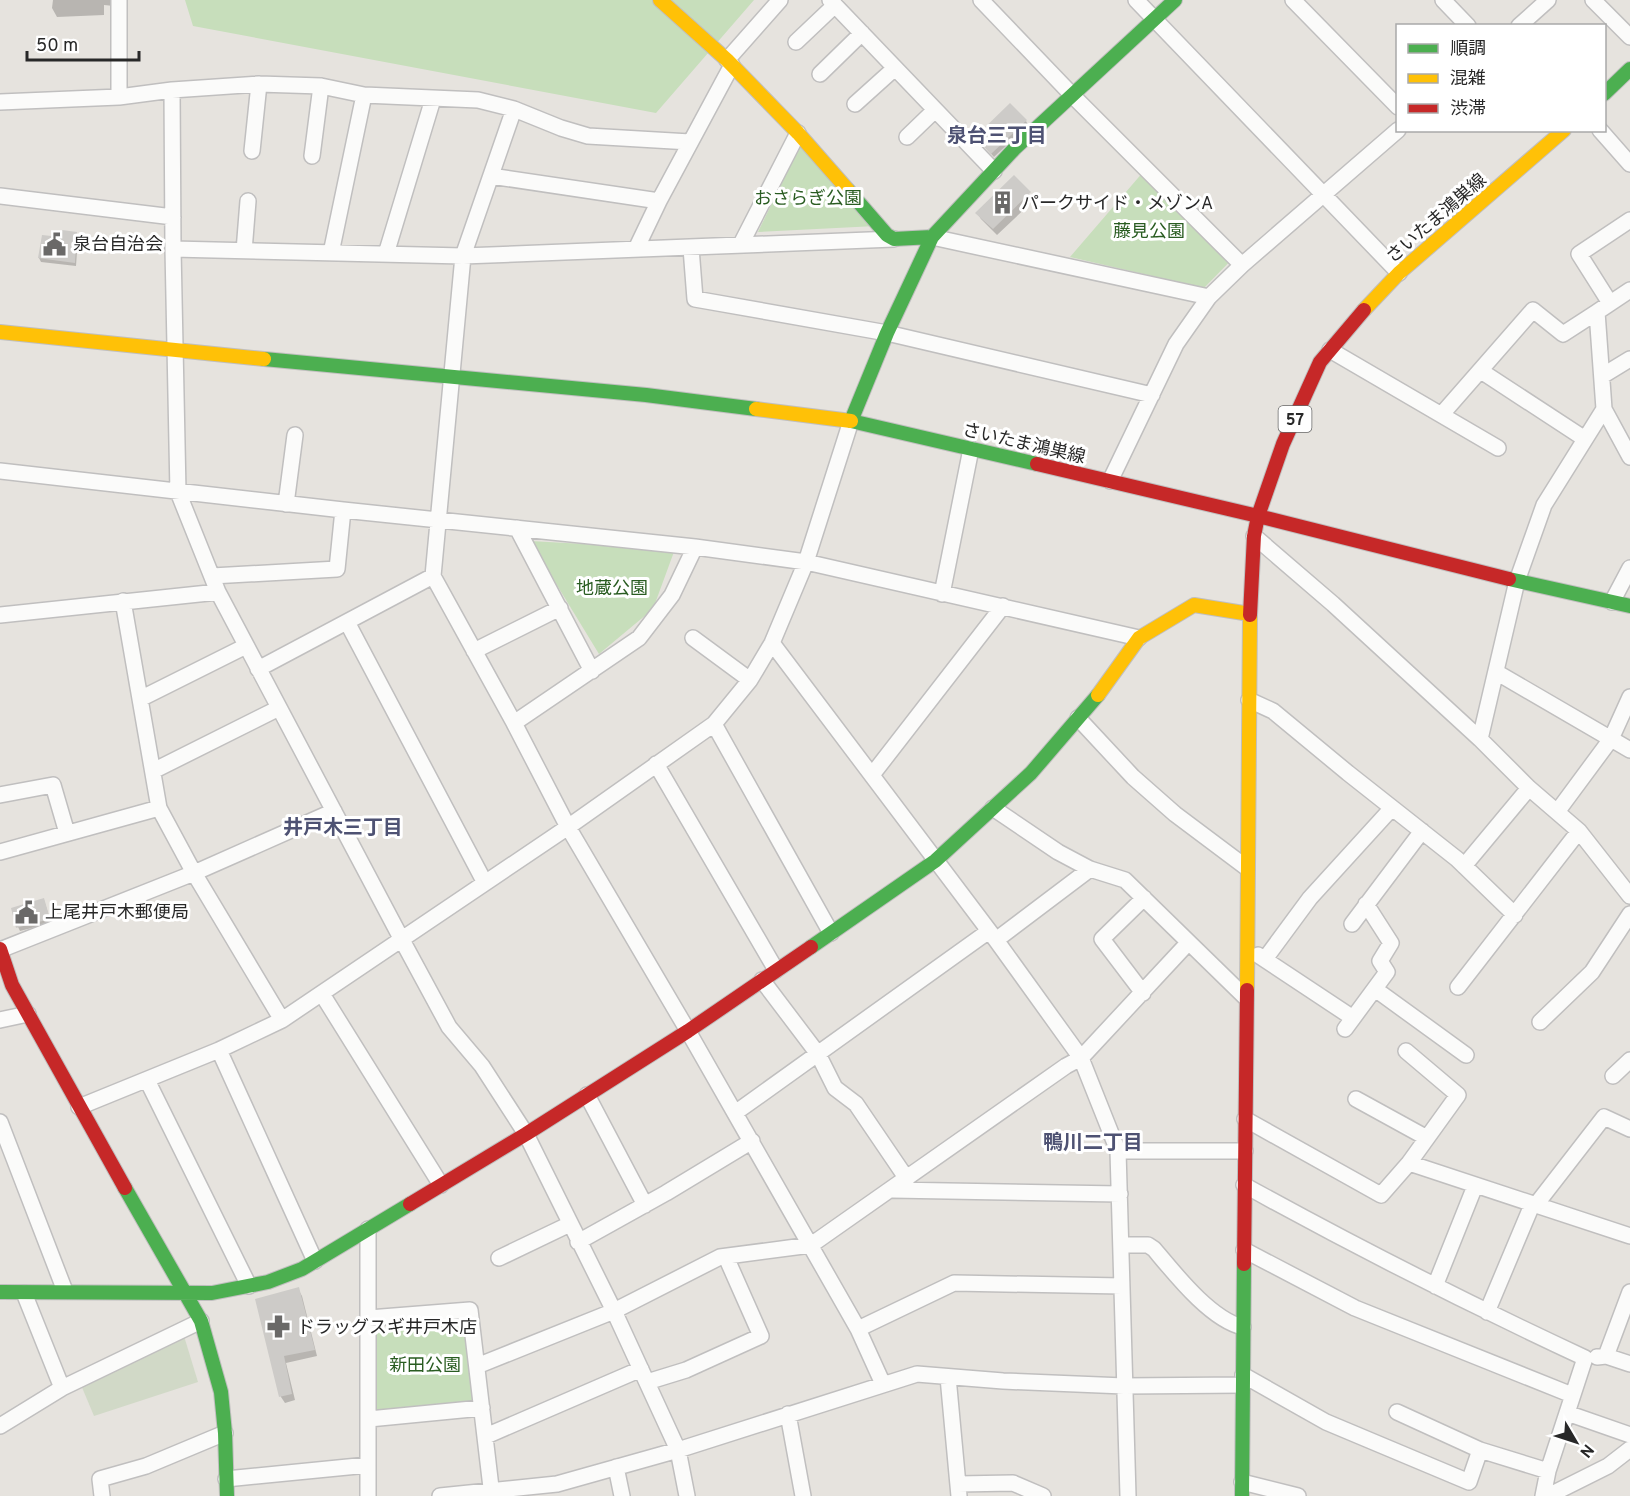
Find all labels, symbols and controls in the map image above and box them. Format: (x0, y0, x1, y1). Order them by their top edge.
scale bar (27, 24, 140, 62)
legend (1396, 24, 1606, 132)
text: 50 m (36, 35, 78, 58)
text: 順調 (1450, 38, 1486, 61)
text: 混雑 (1450, 68, 1486, 91)
text: 渋滞 (1450, 98, 1486, 121)
district label: 泉台三丁目 (947, 124, 1047, 150)
street label: さいたま鴻巣線 (1382, 169, 1492, 269)
park label: おさらぎ公園 (754, 188, 862, 211)
building icon: パークサイド・メゾンA (990, 190, 1016, 216)
place label: パークサイド・メゾンA (1021, 193, 1213, 216)
park label: 藤見公園 (1113, 221, 1185, 244)
public building icon: 泉台自治会 (42, 231, 68, 257)
place label: 泉台自治会 (73, 234, 163, 257)
road number: 57 (1278, 406, 1312, 432)
street label: さいたま鴻巣線 (960, 419, 1087, 470)
park label: 地蔵公園 (576, 578, 648, 601)
district label: 井戸木三丁目 (283, 816, 403, 842)
public building icon: 上尾井戸木郵便局 (14, 899, 40, 925)
place label: 上尾井戸木郵便局 (45, 902, 189, 925)
district label: 鴨川二丁目 (1043, 1131, 1143, 1157)
pharmacy icon: ドラッグスギ井戸木店 (266, 1314, 292, 1340)
place label: ドラッグスギ井戸木店 (297, 1317, 477, 1340)
park label: 新田公園 (389, 1355, 461, 1378)
north arrow (1546, 1412, 1606, 1472)
text: N (1575, 1439, 1597, 1461)

